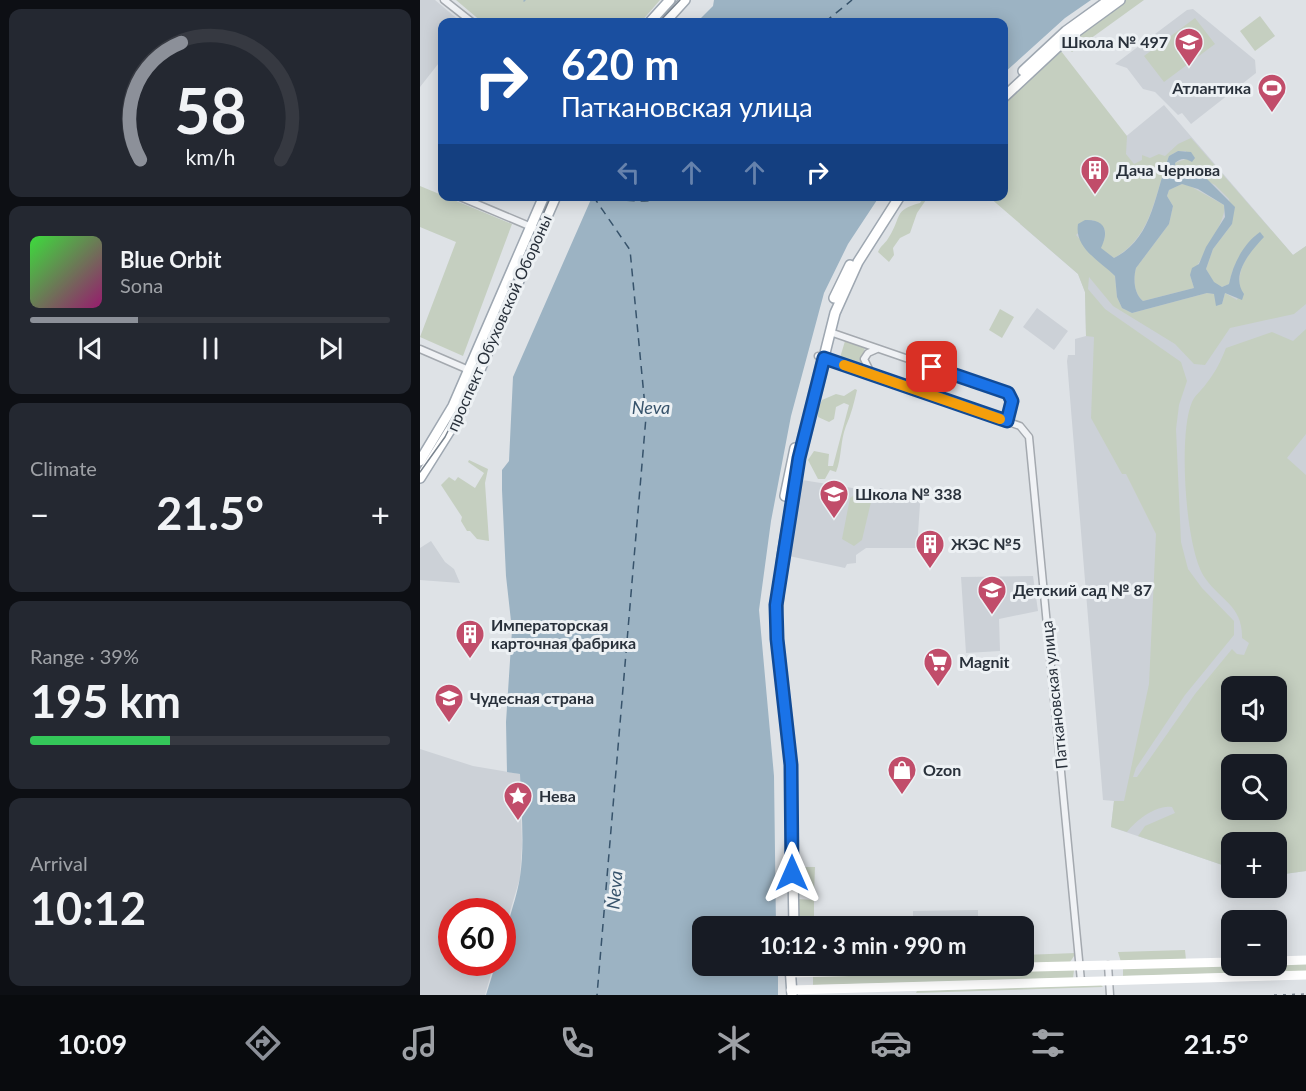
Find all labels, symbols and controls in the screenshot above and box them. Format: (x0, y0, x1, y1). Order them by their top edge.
school or university icon: Школа № 497 (1173, 26, 1205, 68)
place label: Школа № 497 (1061, 32, 1168, 51)
text: 620 m (561, 39, 679, 89)
icon: right (462, 42, 540, 120)
text: 58 (174, 72, 246, 147)
sports icon: Атлантика (1256, 72, 1288, 114)
place label: Атлантика (1171, 78, 1251, 97)
text: Паткановская улица (561, 90, 813, 123)
text: km/h (185, 144, 235, 170)
building icon: Дача Чернова (1079, 154, 1111, 196)
icon: left (612, 156, 645, 189)
icon: ahead (675, 156, 708, 189)
icon: ahead (738, 156, 771, 189)
icon: right (801, 156, 834, 189)
place label: Дача Чернова (1116, 160, 1220, 179)
street label: проспект Обуховской Обороны (442, 212, 555, 434)
text: Blue Orbit (120, 246, 221, 273)
text: Sona (120, 273, 163, 297)
icon: previous (74, 332, 107, 365)
icon: pause (194, 332, 227, 365)
icon: next (314, 332, 347, 365)
pin (906, 341, 957, 392)
icon: arrive (915, 350, 948, 383)
water label: Neva (632, 396, 670, 418)
text: Climate (30, 456, 97, 480)
school or university icon: Школа № 338 (818, 478, 850, 520)
place label: Школа № 338 (855, 484, 962, 503)
text: 21.5° (156, 486, 264, 540)
text: − (30, 494, 49, 534)
text: + (371, 494, 390, 534)
building icon: ЖЭС №5 (914, 528, 946, 570)
place label: ЖЭС №5 (951, 534, 1021, 553)
school or university icon: Детский сад № 87 (976, 574, 1008, 616)
place label: Детский сад № 87 (1013, 580, 1152, 599)
place label: Императорская карточная фабрика (491, 615, 636, 652)
building icon: Императорская карточная фабрика (454, 618, 486, 660)
street label: Паткановская улица (1036, 620, 1071, 770)
text: Range · 39% (30, 644, 139, 668)
supermarket icon: Magnit (922, 646, 954, 688)
place label: Magnit (959, 652, 1010, 671)
text: 195 km (30, 674, 181, 728)
map controls (1221, 676, 1287, 976)
button: sound (1221, 676, 1287, 742)
school or university icon: Чудесная страна (433, 682, 465, 724)
place label: Чудесная страна (470, 688, 594, 707)
shop icon: Ozon (886, 754, 918, 796)
button: search (1221, 754, 1287, 820)
place label: Ozon (923, 760, 961, 779)
place icon: Нева (502, 780, 534, 822)
place label: Нева (539, 786, 576, 805)
button: + (1221, 832, 1287, 898)
position arrow (760, 841, 824, 905)
text: Arrival (30, 851, 88, 875)
water label: Neva (601, 870, 627, 910)
text: 10:12 (30, 881, 146, 935)
speed limit sign: 60 (438, 898, 516, 976)
button: − (1221, 910, 1287, 976)
text: 10:12 · 3 min · 990 m (760, 932, 966, 959)
icon: directions (242, 1022, 284, 1064)
icon: music (399, 1022, 441, 1064)
icon: phone (556, 1022, 598, 1064)
icon: climate (713, 1022, 755, 1064)
icon: car (870, 1022, 912, 1064)
icon: filters (1027, 1022, 1069, 1064)
text: 10:09 (57, 1027, 127, 1060)
text: 21.5° (1184, 1027, 1248, 1060)

